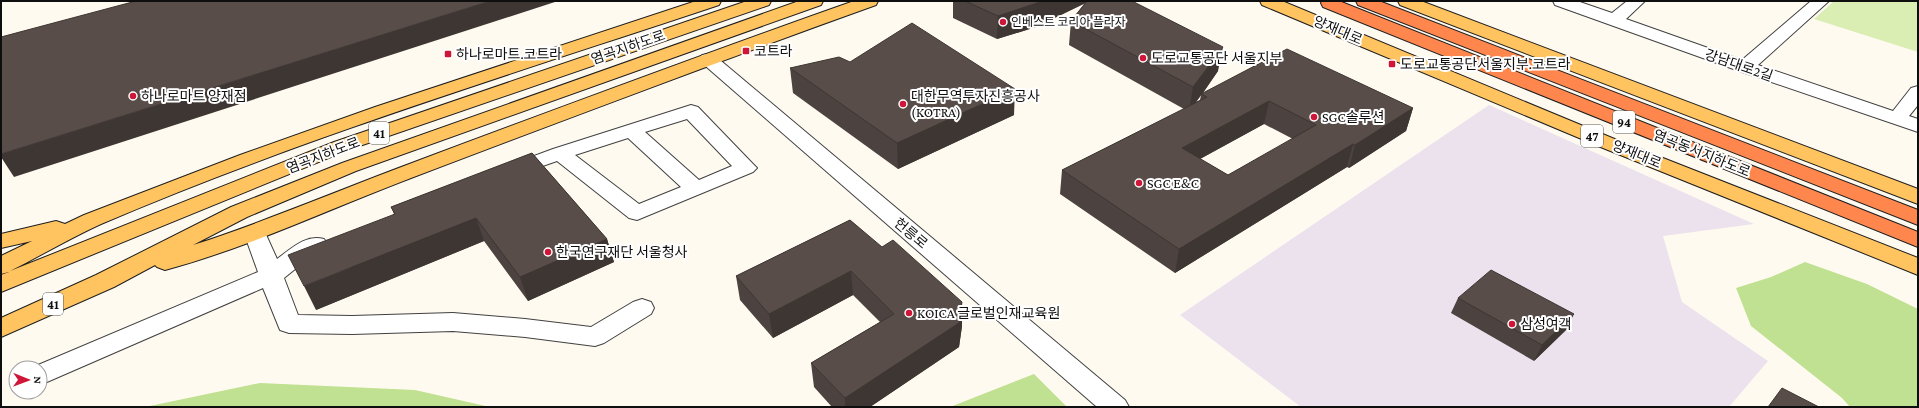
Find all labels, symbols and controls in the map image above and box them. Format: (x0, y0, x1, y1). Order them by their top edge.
street label: 양재대로 (1311, 13, 1365, 47)
place label: 인베스트 코리아 플라자 (1011, 15, 1126, 29)
marker: 인베스트 코리아 플라자 (998, 17, 1008, 27)
street label: 염곡지하도로 (589, 27, 667, 67)
place label: 코트라 (754, 43, 793, 59)
place label: 하나로마트.코트라 (456, 46, 562, 62)
marker: 코트라 (741, 46, 751, 56)
street label: 강남대로2길 (1703, 46, 1775, 84)
marker: 하나로마트.코트라 (443, 49, 453, 59)
place label: 도로교통공단 서울지부 (1151, 50, 1283, 66)
marker: 도로교통공단 서울지부 (1138, 53, 1148, 63)
place label: 도로교통공단서울지부.코트라 (1400, 56, 1571, 72)
marker: 도로교통공단서울지부.코트라 (1387, 59, 1397, 69)
place label: 하나로마트 양재점 (141, 88, 247, 104)
place label: 대한무역투자진흥공사 (KOTRA) (911, 88, 1040, 121)
marker: 하나로마트 양재점 (128, 91, 138, 101)
marker: 대한무역투자진흥공사 (KOTRA) (898, 99, 908, 109)
place label: SGC솔루션 (1322, 109, 1384, 125)
road number: 94 (1613, 111, 1635, 133)
marker: SGC솔루션 (1309, 112, 1319, 122)
road number: 41 (369, 122, 389, 144)
road number: 47 (1581, 125, 1603, 147)
street label: 염곡동서지하도로 (1651, 126, 1753, 180)
street label: 염곡지하도로 (284, 134, 362, 176)
street label: 양재대로 (1610, 137, 1664, 171)
place label: SGC E&C (1147, 175, 1199, 191)
marker: SGC E&C (1134, 178, 1144, 188)
street label: 헌릉로 (891, 214, 931, 252)
place label: 한국연구재단 서울청사 (556, 244, 688, 260)
marker: 한국연구재단 서울청사 (543, 247, 553, 257)
road number: 41 (43, 293, 63, 315)
place label: KOICA 글로벌인재교육원 (917, 305, 1060, 321)
marker: KOICA 글로벌인재교육원 (904, 308, 914, 318)
place label: 삼성여객 (1520, 316, 1572, 332)
marker: 삼성여객 (1507, 319, 1517, 329)
north arrow (8, 360, 48, 400)
text: N (32, 376, 44, 385)

